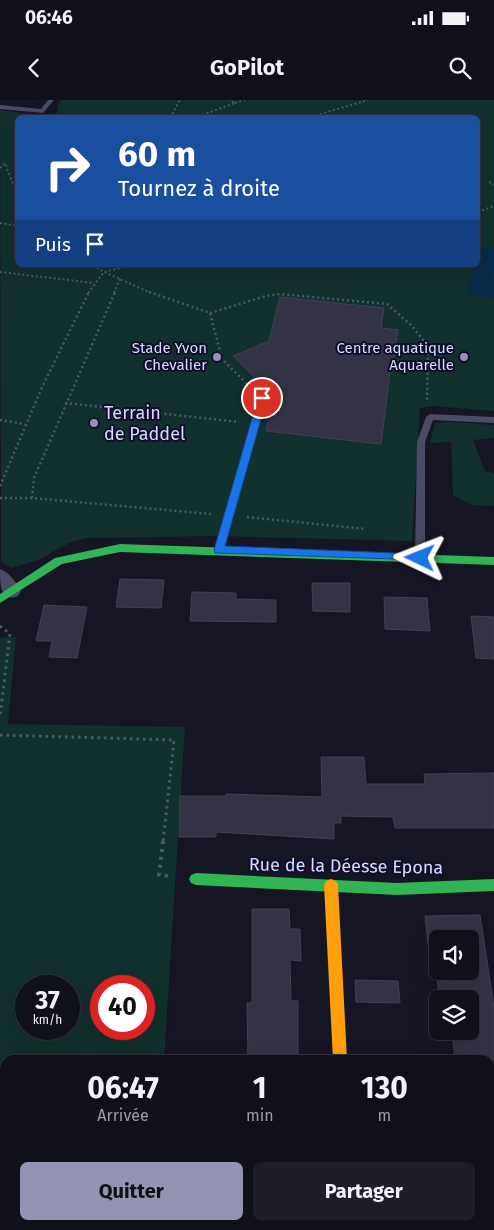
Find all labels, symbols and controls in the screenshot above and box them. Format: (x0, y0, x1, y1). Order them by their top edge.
text: 06:46 (25, 6, 73, 29)
icon: back (20, 54, 48, 82)
text: GoPilot (210, 54, 284, 81)
icon: search (446, 54, 474, 82)
text: 60 m (118, 133, 196, 175)
icon: right (35, 135, 100, 200)
text: Tournez à droite (118, 175, 280, 202)
icon: arrive (81, 230, 109, 258)
text: Puis (35, 233, 71, 256)
place label: Stade Yvon Chevalier (132, 339, 207, 374)
place label: Centre aquatique Aquarelle (336, 339, 454, 374)
marker: Stade Yvon Chevalier (211, 351, 223, 363)
marker: Centre aquatique Aquarelle (458, 351, 470, 363)
pin (241, 377, 283, 419)
icon: arrive (248, 384, 276, 412)
place label: Terrain de Paddel (104, 402, 185, 445)
marker: Terrain de Paddel (88, 417, 100, 429)
position arrow (393, 531, 445, 583)
street label: Rue de la Déesse Epona (249, 853, 443, 879)
map controls (429, 930, 479, 1040)
button: sound (429, 930, 479, 980)
speed limit sign: 40 (90, 975, 155, 1040)
text: 37 (35, 986, 60, 1016)
button: layers (429, 990, 479, 1040)
text: km/h (33, 1013, 62, 1027)
text: 06:47 (87, 1070, 159, 1106)
text: 1 (253, 1070, 267, 1106)
text: 130 (361, 1070, 408, 1106)
text: Arrivée (97, 1106, 149, 1125)
text: min (246, 1106, 274, 1125)
text: m (377, 1106, 391, 1125)
button: Quitter (20, 1162, 243, 1220)
button: Partager (253, 1162, 475, 1220)

